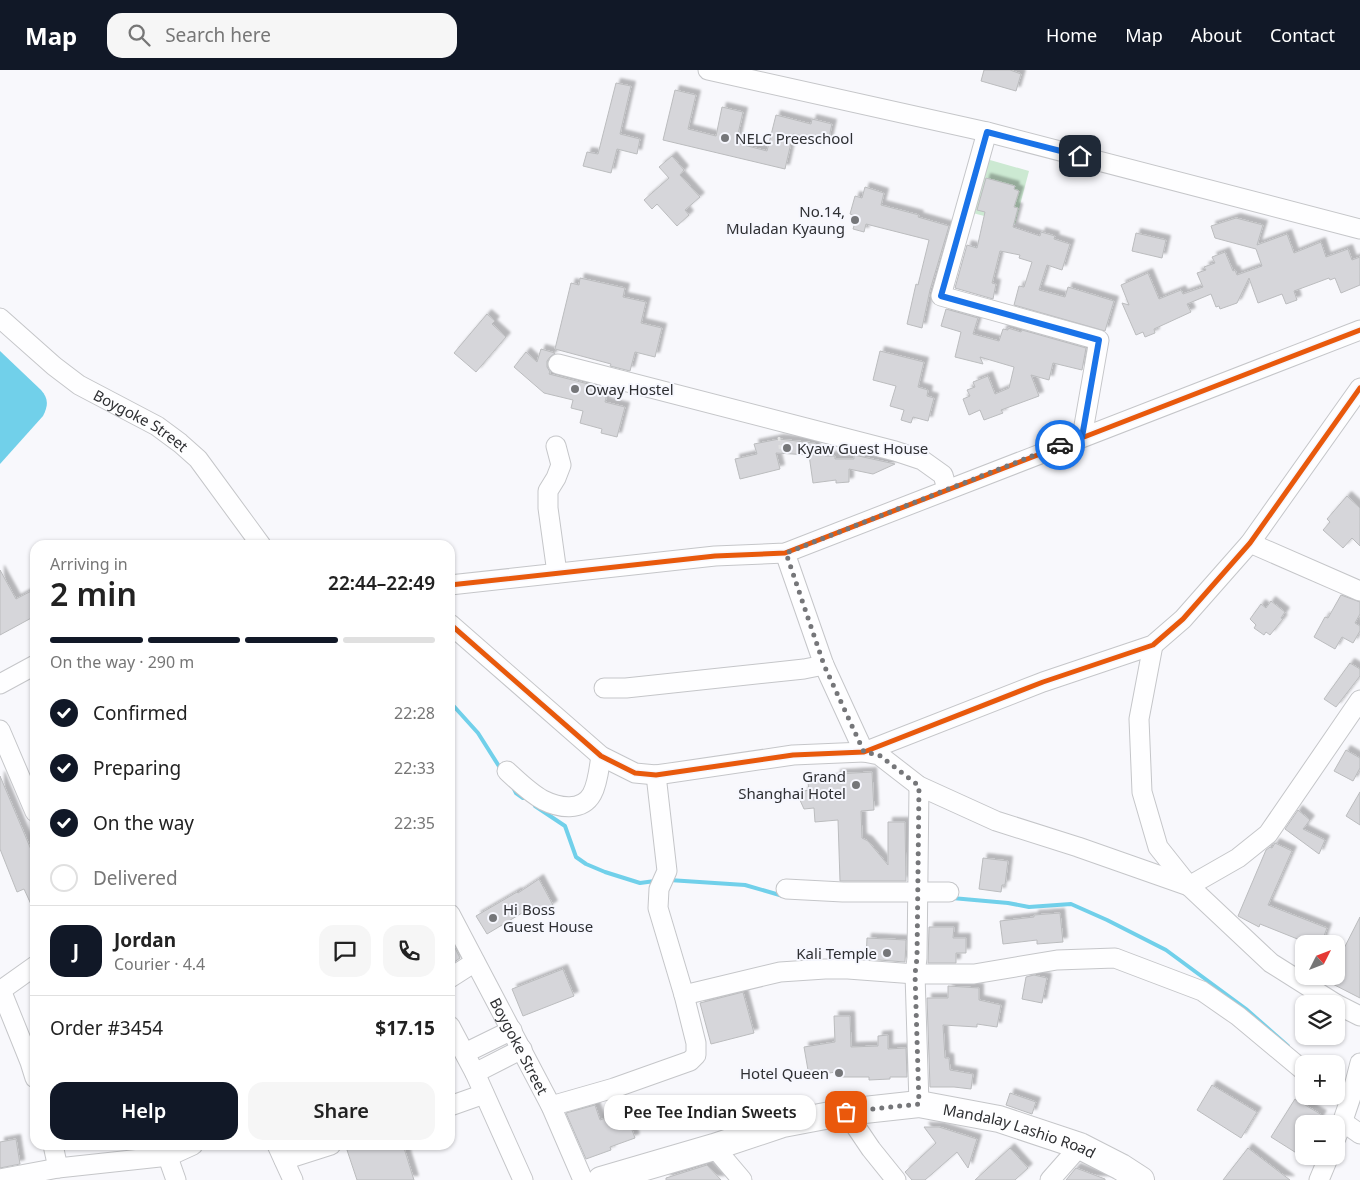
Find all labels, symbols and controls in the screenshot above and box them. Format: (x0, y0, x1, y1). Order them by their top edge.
search box (107, 13, 457, 58)
text: Map (25, 19, 77, 52)
icon: search (125, 21, 153, 49)
text: Search here (165, 22, 271, 48)
text: Home (1046, 23, 1097, 47)
text: Map (1125, 23, 1163, 47)
text: About (1191, 23, 1242, 47)
text: Contact (1270, 23, 1335, 47)
place label: NELC Preeschool (735, 128, 853, 148)
marker: NELC Preeschool (719, 132, 731, 144)
pin (1059, 135, 1101, 177)
icon: home (1066, 142, 1094, 170)
place label: No.14, Muladan Kyaung (726, 201, 845, 238)
marker: No.14, Muladan Kyaung (849, 214, 861, 226)
place label: Oway Hostel (585, 379, 674, 399)
marker: Oway Hostel (569, 383, 581, 395)
street label: Boygoke Street (90, 384, 193, 456)
courier (1035, 420, 1085, 470)
icon: car (1046, 431, 1074, 459)
place label: Kyaw Guest House (797, 438, 928, 458)
marker: Kyaw Guest House (781, 442, 793, 454)
text: Arriving in (50, 553, 128, 575)
text: 22:44–22:49 (328, 570, 435, 596)
text: 2 min (50, 572, 137, 615)
text: On the way · 290 m (50, 651, 194, 673)
icon: check (50, 699, 78, 727)
text: Confirmed (93, 700, 188, 726)
text: 22:28 (394, 702, 435, 724)
icon: check (50, 754, 78, 782)
text: Preparing (93, 755, 181, 781)
text: 22:33 (394, 757, 435, 779)
place label: Grand Shanghai Hotel (738, 766, 846, 803)
marker: Grand Shanghai Hotel (850, 779, 862, 791)
icon: check (50, 809, 78, 837)
text: On the way (93, 810, 194, 836)
text: 22:35 (394, 812, 435, 834)
text: Delivered (93, 865, 178, 891)
place label: Hi Boss Guest House (503, 899, 593, 936)
marker: Hi Boss Guest House (487, 912, 499, 924)
button: chat (319, 925, 371, 977)
button: phone (383, 925, 435, 977)
text: Jordan (114, 927, 176, 953)
north arrow (1295, 935, 1345, 985)
map controls (1295, 935, 1345, 1165)
text: J (73, 938, 79, 964)
place label: Kali Temple (796, 943, 877, 963)
marker: Kali Temple (881, 947, 893, 959)
text: Courier · 4.4 (114, 953, 205, 975)
street label: Boygoke Street (486, 994, 553, 1098)
button: layers (1295, 995, 1345, 1045)
text: Order #3454 (50, 1015, 163, 1041)
text: $17.15 (375, 1015, 435, 1041)
button: + (1295, 1055, 1345, 1105)
place label: Hotel Queen (740, 1063, 829, 1083)
marker: Hotel Queen (833, 1067, 845, 1079)
button: Help (50, 1082, 238, 1140)
button: Share (248, 1082, 435, 1140)
pin (825, 1091, 867, 1133)
callout: Pee Tee Indian Sweets (604, 1094, 816, 1130)
icon: bag (832, 1098, 860, 1126)
street label: Mandalay Lashio Road (941, 1099, 1099, 1162)
text: Pee Tee Indian Sweets (623, 1101, 797, 1123)
button: − (1295, 1115, 1345, 1165)

